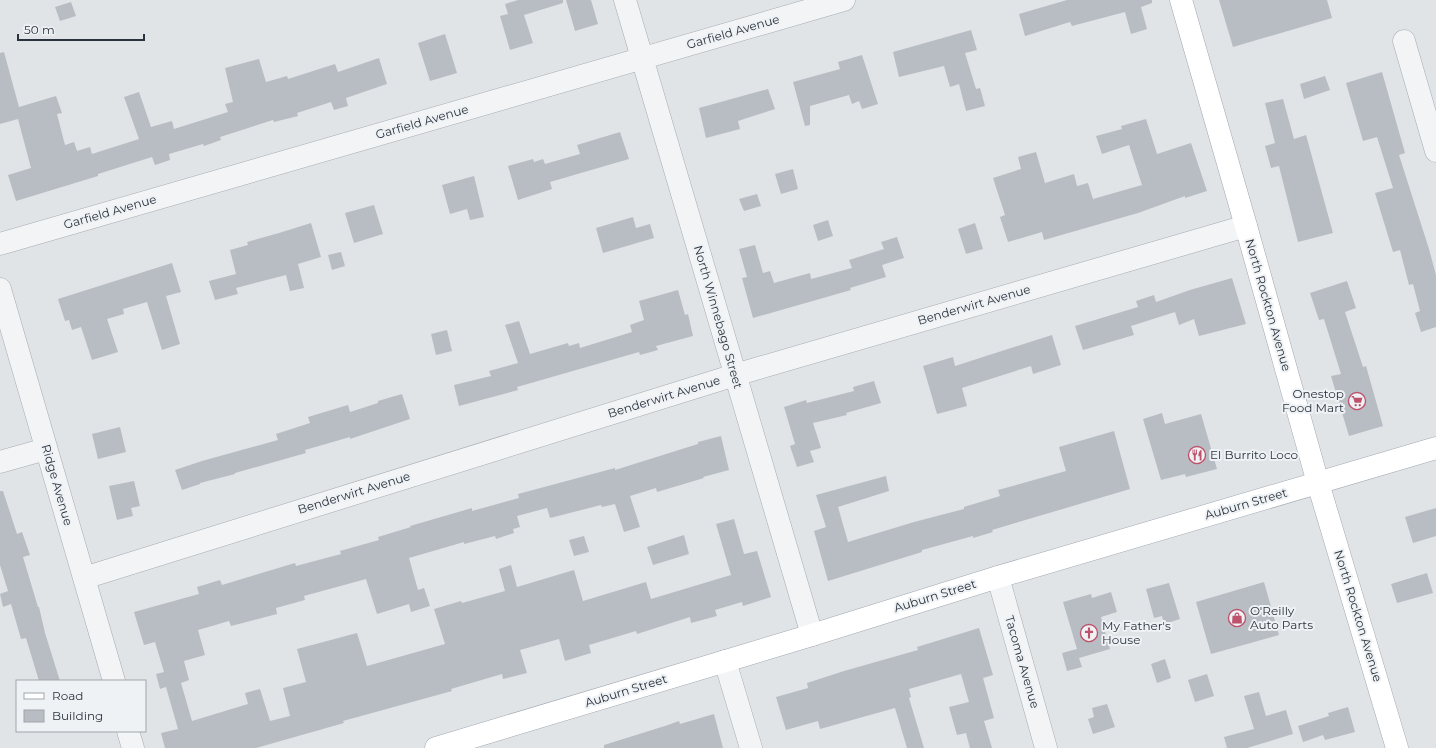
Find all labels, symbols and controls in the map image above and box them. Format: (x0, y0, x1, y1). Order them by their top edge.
street label: Garfield Avenue (685, 11, 781, 52)
scale bar (18, 16, 144, 42)
text: 50 m (24, 22, 55, 37)
street label: Garfield Avenue (374, 101, 470, 142)
street label: Garfield Avenue (62, 191, 158, 232)
street label: North Rockton Avenue (1242, 237, 1295, 373)
street label: North Winnebago Street (691, 243, 746, 390)
street label: Benderwirt Avenue (916, 281, 1032, 328)
street label: Benderwirt Avenue (606, 372, 722, 421)
place label: Onestop Food Mart (1282, 386, 1344, 415)
supermarket icon: Onestop Food Mart (1347, 391, 1367, 411)
street label: Ridge Avenue (39, 442, 76, 527)
restaurant icon: El Burrito Loco (1187, 445, 1207, 465)
place label: El Burrito Loco (1210, 447, 1298, 462)
street label: Benderwirt Avenue (296, 468, 412, 517)
street label: Auburn Street (1203, 485, 1289, 522)
street label: North Rockton Avenue (1331, 548, 1386, 684)
street label: Auburn Street (892, 576, 978, 615)
place label: O'Reilly Auto Parts (1250, 603, 1313, 632)
shop icon: O'Reilly Auto Parts (1227, 608, 1247, 628)
street label: Tacoma Avenue (1002, 614, 1043, 710)
place label: My Father's House (1102, 618, 1171, 647)
church icon: My Father's House (1079, 623, 1099, 643)
street label: Auburn Street (583, 671, 669, 710)
legend (16, 680, 146, 732)
text: Road (52, 688, 83, 703)
text: Building (52, 708, 103, 723)

